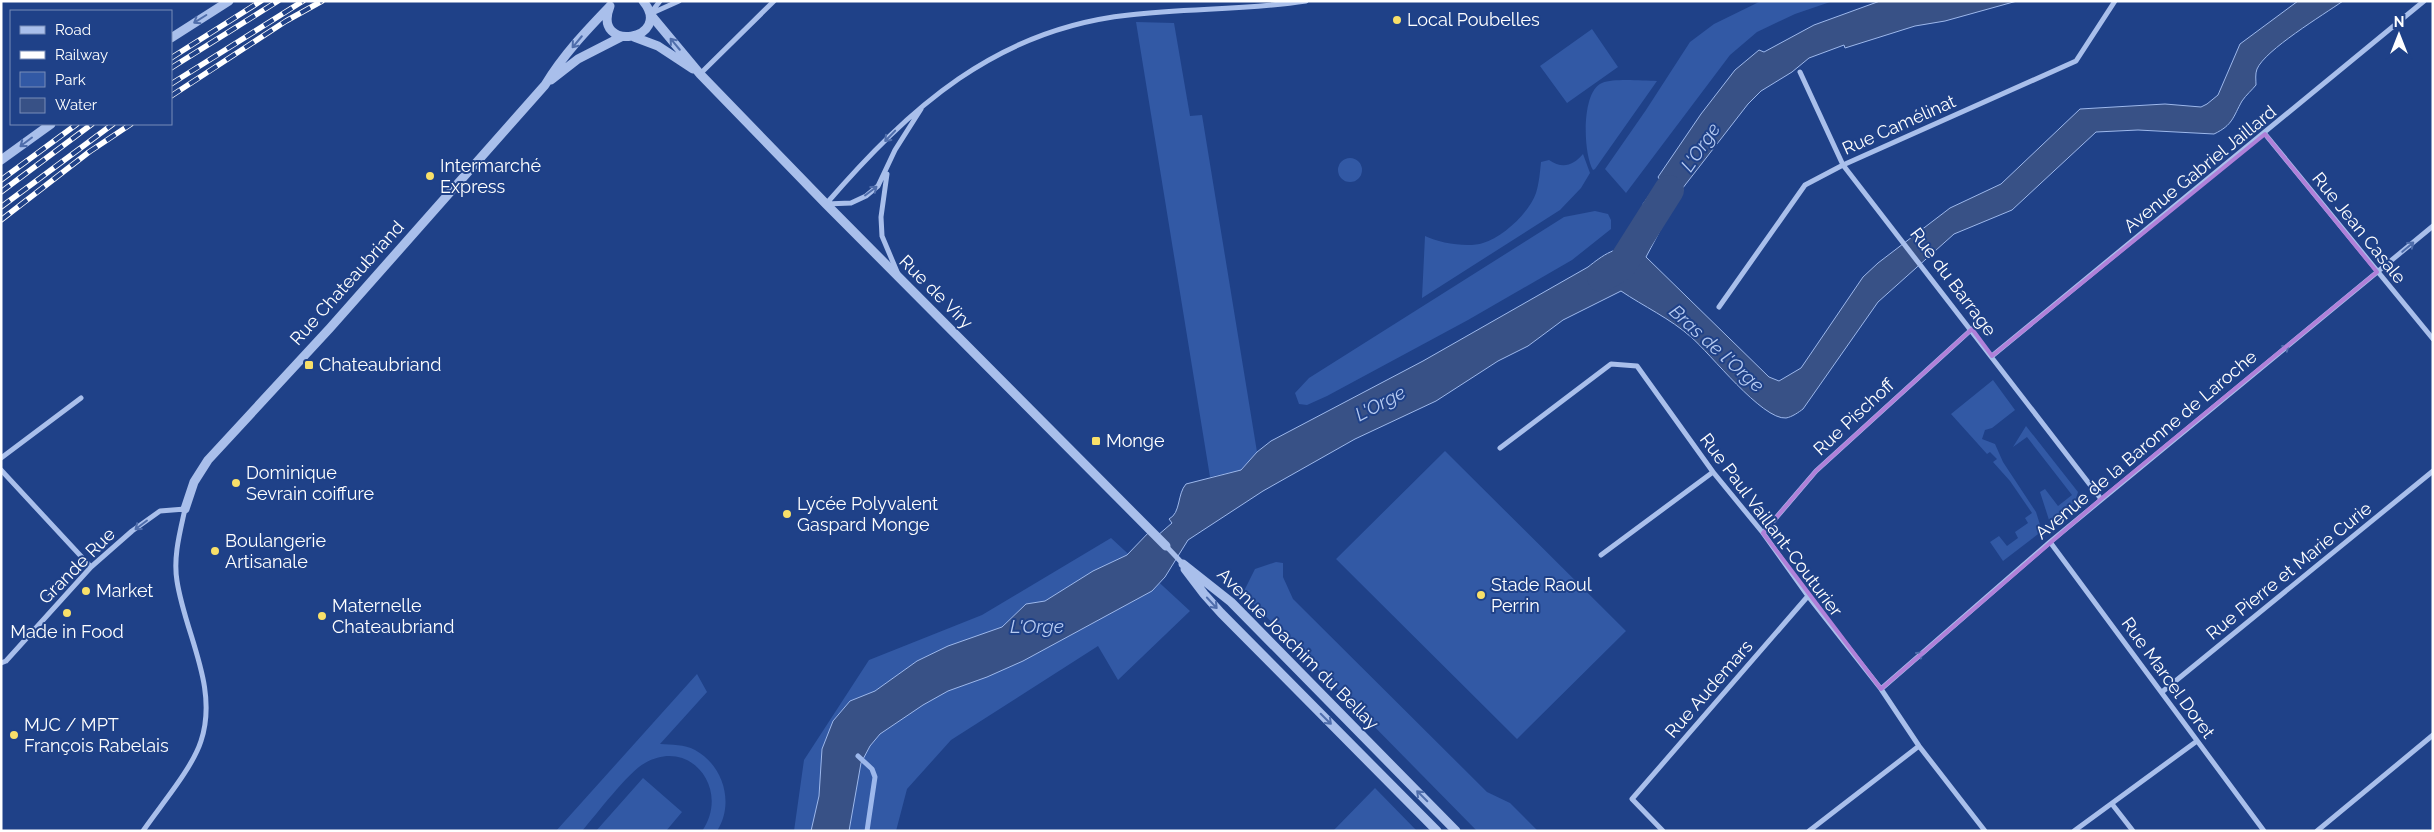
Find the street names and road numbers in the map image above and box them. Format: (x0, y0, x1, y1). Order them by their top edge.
street label: Rue Camélinat (1839, 90, 1959, 159)
street label: Avenue Gabriel Jaillard (2119, 101, 2280, 237)
street label: Rue Jean Casale (2308, 168, 2411, 288)
street label: Rue Chateaubriand (285, 216, 408, 349)
street label: Rue du Barrage (1906, 224, 2001, 340)
street label: Rue de Viry (895, 250, 978, 333)
street label: Avenue de la Baronne de Laroche (2031, 346, 2261, 543)
street label: Rue Pischoff (1809, 374, 1899, 459)
street label: Rue Paul Vaillant-Couturier (1696, 429, 1847, 621)
street label: Rue Pierre et Marie Curie (2202, 497, 2376, 644)
street label: Grande Rue (34, 523, 119, 608)
street label: Avenue Joachim du Bellay (1213, 564, 1384, 734)
street label: Rue Marcel Doret (2117, 613, 2219, 742)
street label: Rue Audemars (1660, 635, 1757, 742)

